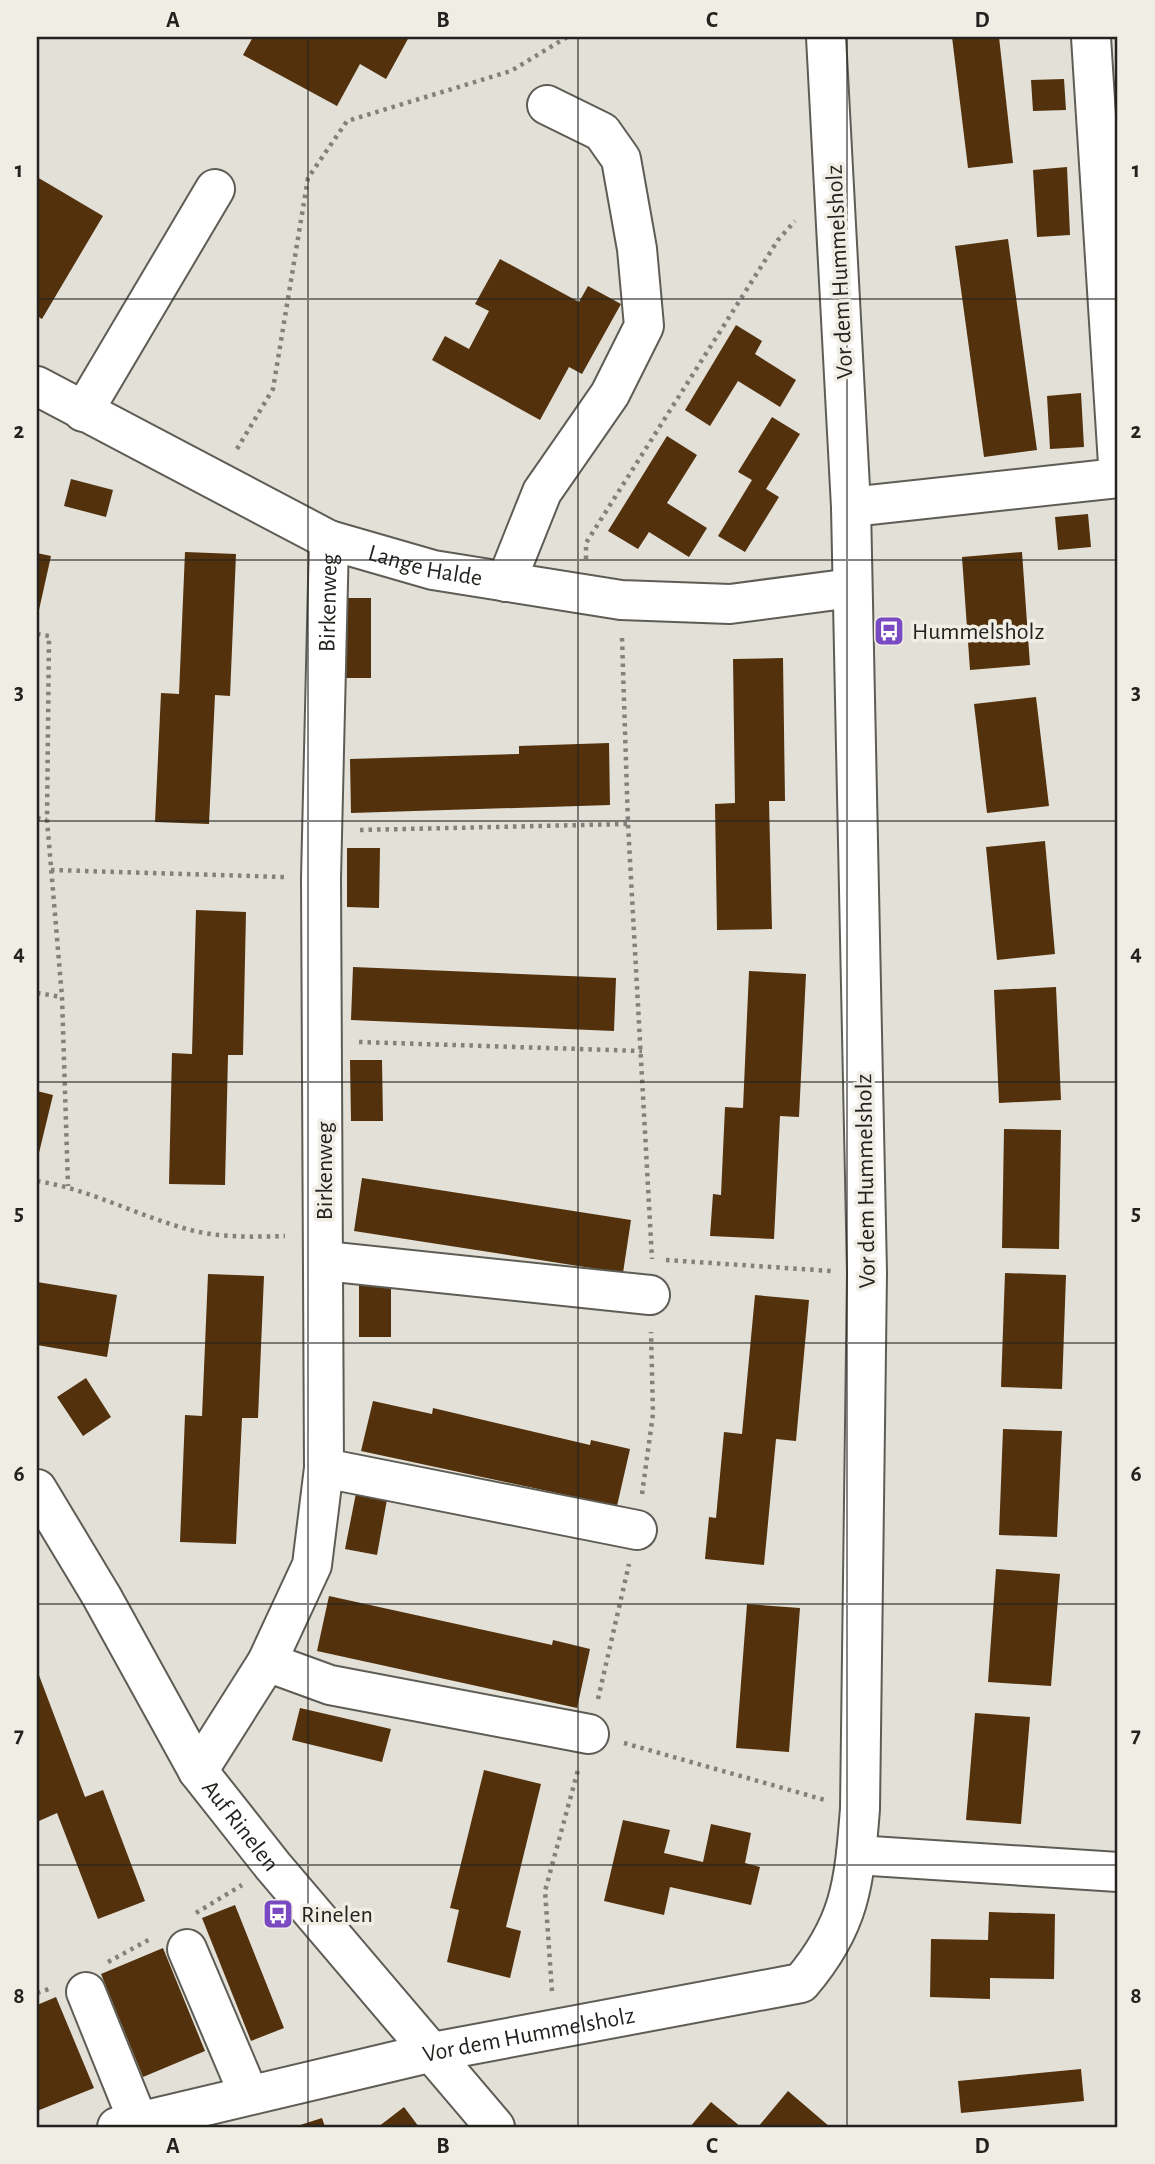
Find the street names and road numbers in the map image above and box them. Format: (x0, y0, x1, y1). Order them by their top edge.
street label: Vor dem Hummelsholz (822, 164, 858, 380)
street label: Lange Halde (365, 541, 484, 591)
street label: Birkenweg (315, 553, 342, 652)
street label: Vor dem Hummelsholz (852, 1073, 880, 1289)
street label: Birkenweg (313, 1122, 337, 1220)
street label: Auf Rinelen (197, 1776, 283, 1876)
street label: Vor dem Hummelsholz (421, 2003, 637, 2067)

